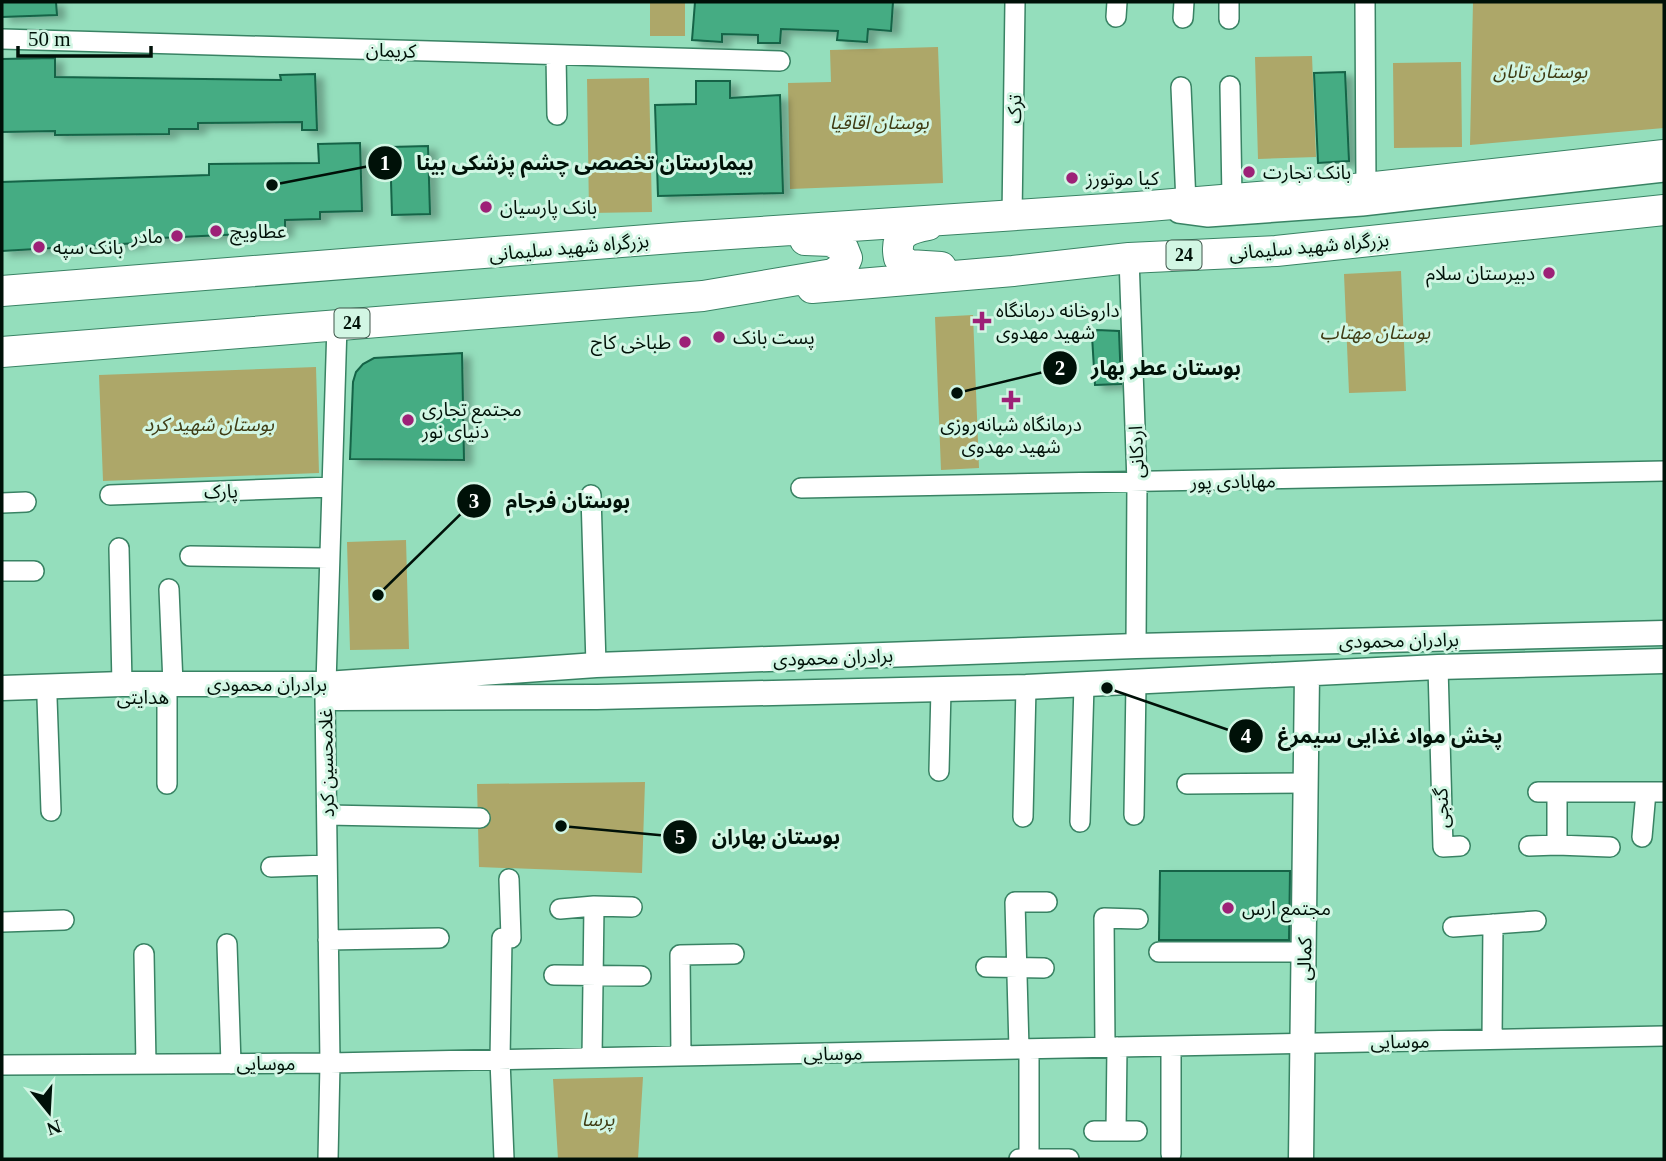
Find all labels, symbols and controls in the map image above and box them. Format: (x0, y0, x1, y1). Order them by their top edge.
scale bar (18, 14, 150, 58)
text: 50 m (28, 27, 71, 51)
street label: کریمان (366, 39, 417, 63)
park label: بوستان تابان (1493, 61, 1588, 83)
street label: ترک (1004, 94, 1026, 124)
park label: بوستان اقاقیا (829, 112, 929, 134)
callout: بیمارستان تخصصی چشم پزشکی بینا (368, 142, 768, 184)
text: 1 (380, 151, 390, 175)
text: بیمارستان تخصصی چشم پزشکی بینا (416, 151, 754, 178)
place label: بانک تجارت (1263, 162, 1351, 184)
marker: بانک تجارت (1241, 164, 1257, 180)
place label: کیا موتورز (1085, 168, 1160, 190)
marker: کیا موتورز (1064, 170, 1080, 186)
place label: بانک پارسیان (500, 197, 597, 220)
marker: بانک پارسیان (478, 199, 494, 215)
place label: عطاویچ (230, 221, 286, 246)
marker: عطاویچ (208, 223, 224, 239)
place label: مادر (130, 226, 163, 248)
marker: مادر (169, 228, 185, 244)
street label: بزرگراه شهید سلیمانی (1228, 229, 1390, 265)
street label: بزرگراه شهید سلیمانی (488, 230, 650, 266)
place label: بانک سپه (53, 237, 123, 260)
marker: بانک سپه (31, 239, 47, 255)
road number: 24 (1166, 241, 1202, 270)
place label: دبیرستان سلام (1426, 263, 1535, 288)
marker: دبیرستان سلام (1541, 265, 1557, 281)
place label: داروخانه درمانگاه شهید مهدوی (996, 300, 1120, 344)
road number: 24 (334, 309, 370, 338)
marker: داروخانه درمانگاه شهید مهدوی (974, 313, 990, 329)
park label: بوستان مهتاب (1320, 322, 1431, 344)
place label: پست بانک (733, 327, 815, 350)
marker: پست بانک (711, 329, 727, 345)
place label: طباخی کاج (591, 332, 671, 356)
marker: طباخی کاج (677, 334, 693, 350)
callout: بوستان عطر بهار (1042, 347, 1255, 389)
text: 2 (1055, 356, 1065, 380)
text: بوستان عطر بهار (1090, 356, 1241, 380)
marker: درمانگاه شبانه‌روزی شهید مهدوی (1001, 390, 1021, 410)
place label: مجتمع تجاری دنیای نور (421, 399, 522, 443)
marker: مجتمع تجاری دنیای نور (400, 412, 416, 428)
park label: بوستان شهید کرد (144, 414, 275, 436)
place label: درمانگاه شبانه‌روزی شهید مهدوی (940, 414, 1082, 458)
street label: اردکانی (1125, 425, 1149, 479)
street label: مهابادی پور (1189, 470, 1276, 495)
street label: پارک (204, 480, 238, 505)
callout: بوستان فرجام (457, 480, 644, 522)
text: 3 (469, 489, 479, 513)
text: بوستان فرجام (506, 489, 630, 517)
street label: برادران محمودی (1339, 629, 1459, 653)
street label: برادران محمودی (773, 645, 893, 671)
street label: برادران محمودی (207, 674, 327, 696)
street label: هدایتی (117, 687, 169, 709)
street label: غلامحسین کرد (315, 708, 339, 818)
callout: پخش مواد غذایی سیمرغ (1229, 715, 1516, 757)
text: 4 (1241, 724, 1252, 748)
text: پخش مواد غذایی سیمرغ (1278, 724, 1502, 751)
street label: گنجی (1430, 786, 1454, 829)
callout: بوستان بهاران (663, 816, 854, 858)
text: 5 (675, 825, 685, 849)
text: بوستان بهاران (712, 825, 840, 849)
place label: مجتمع ارس (1242, 898, 1331, 923)
marker: مجتمع ارس (1220, 900, 1236, 916)
street label: کمالی (1294, 936, 1316, 981)
street label: موسایی (1370, 1030, 1430, 1054)
street label: موسایی (803, 1042, 863, 1066)
street label: موسایی (236, 1053, 296, 1075)
north arrow (14, 1077, 84, 1147)
park label: پرسا (581, 1109, 615, 1132)
text: N (44, 1116, 64, 1140)

